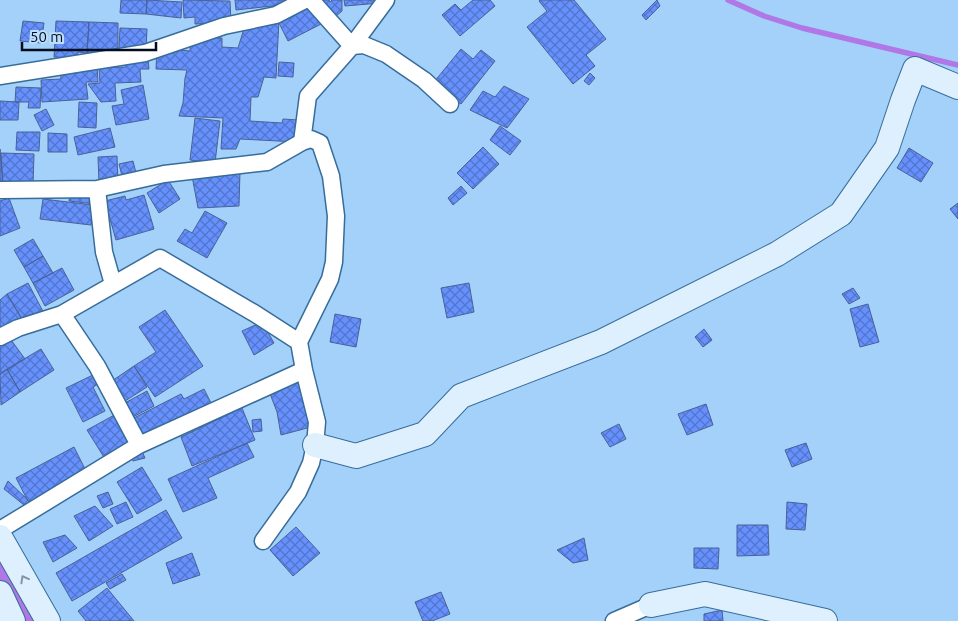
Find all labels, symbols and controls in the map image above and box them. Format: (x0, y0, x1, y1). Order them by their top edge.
scale bar (22, 20, 156, 52)
text: 50 m (30, 28, 63, 45)
one-way arrow (20, 576, 30, 585)

